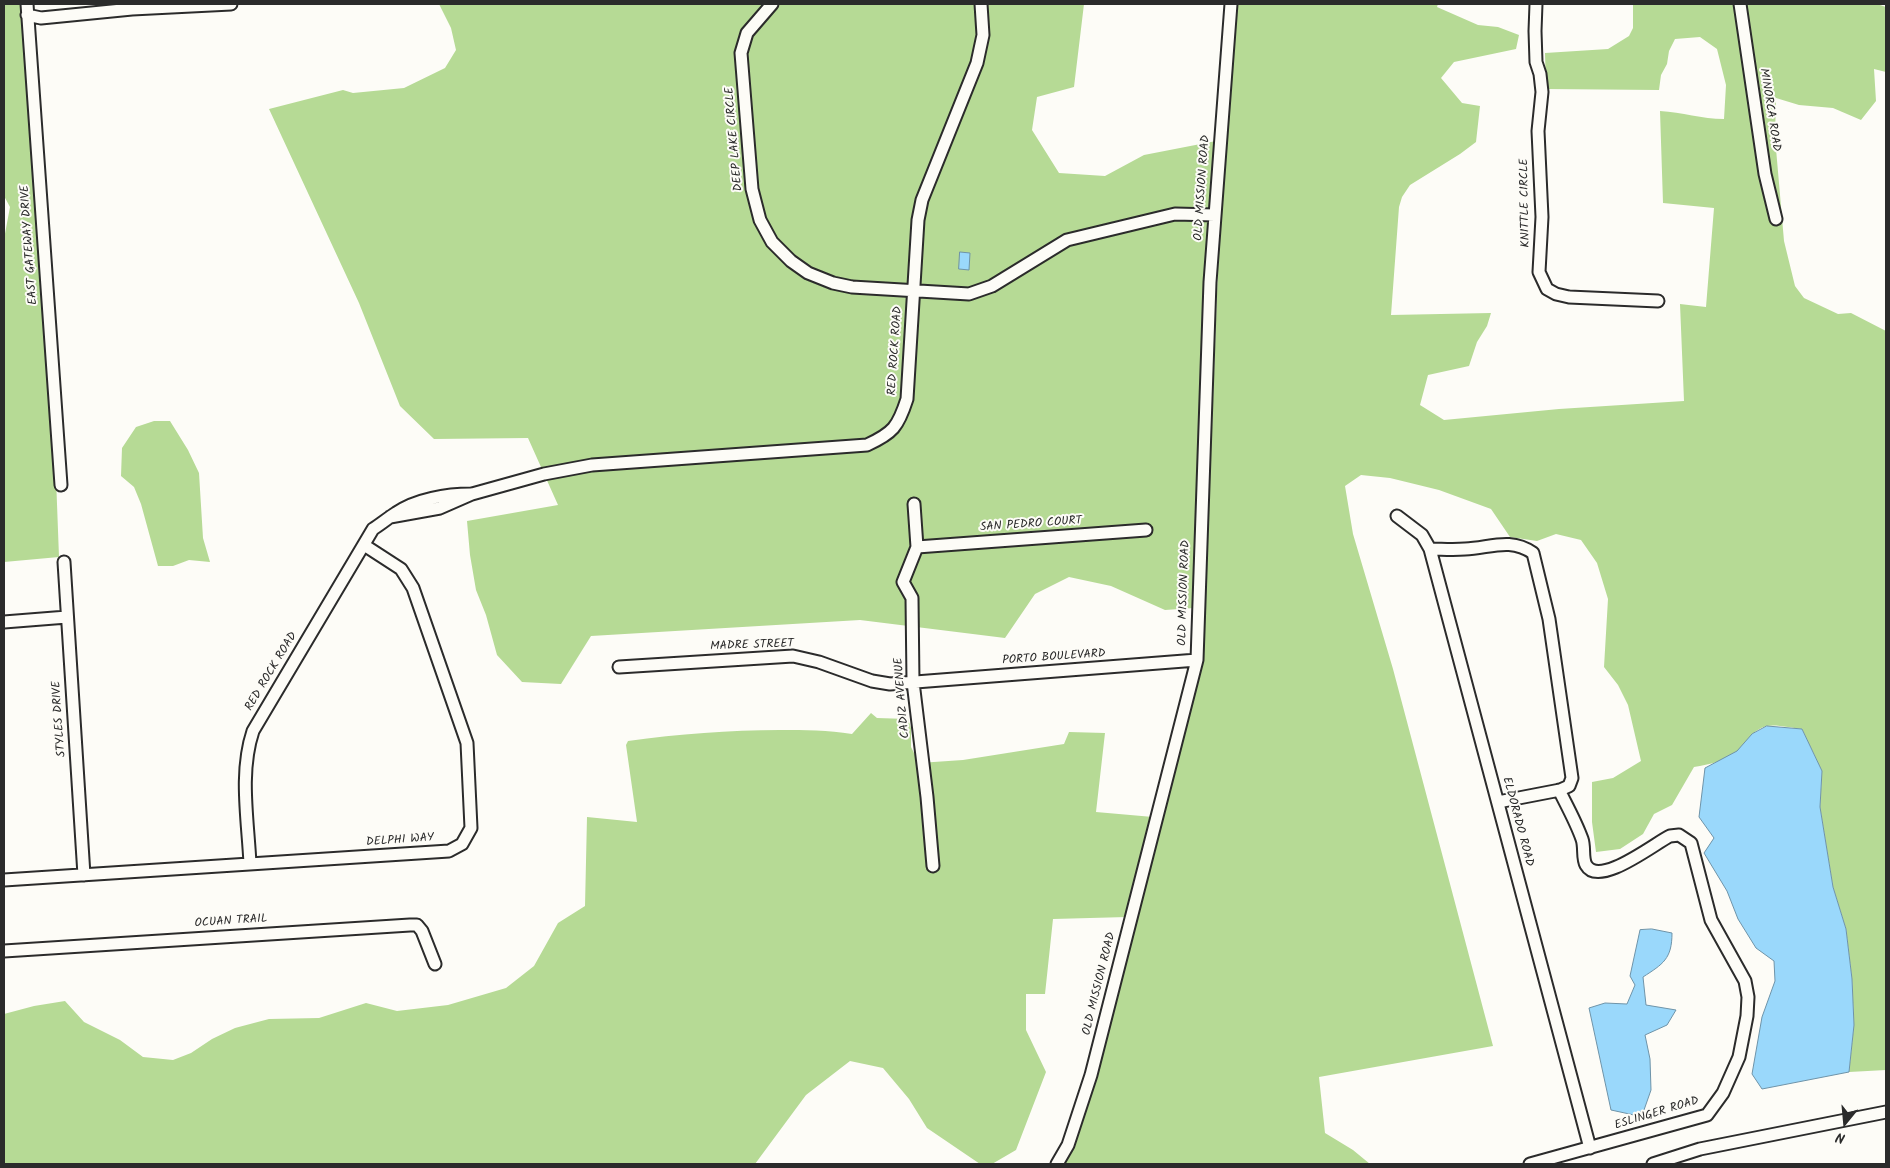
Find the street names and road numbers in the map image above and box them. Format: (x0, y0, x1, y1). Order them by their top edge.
street label: MINORCA ROAD (1755, 67, 1783, 153)
street label: DEEP LAKE CIRCLE (723, 86, 747, 192)
street label: OLD MISSION ROAD (1192, 135, 1214, 241)
street label: KNITTLE CIRCLE (1518, 158, 1534, 248)
street label: EAST GATEWAY DRIVE (19, 185, 41, 305)
street label: RED ROCK ROAD (886, 306, 906, 396)
street label: SAN PEDRO COURT (980, 514, 1082, 536)
street label: OLD MISSION ROAD (1176, 540, 1194, 646)
street label: RED ROCK ROAD (243, 630, 301, 714)
street label: MADRE STREET (710, 637, 794, 655)
street label: PORTO BOULEVARD (1002, 647, 1106, 669)
street label: CADIZ AVENUE (892, 657, 914, 739)
street label: STYLES DRIVE (50, 680, 70, 758)
street label: ELDORADO ROAD (1498, 776, 1536, 868)
street label: DELPHI WAY (366, 831, 434, 851)
street label: OCUAN TRAIL (194, 912, 268, 932)
street label: OLD MISSION ROAD (1080, 931, 1120, 1037)
street label: ESLINGER ROAD (1613, 1094, 1701, 1134)

